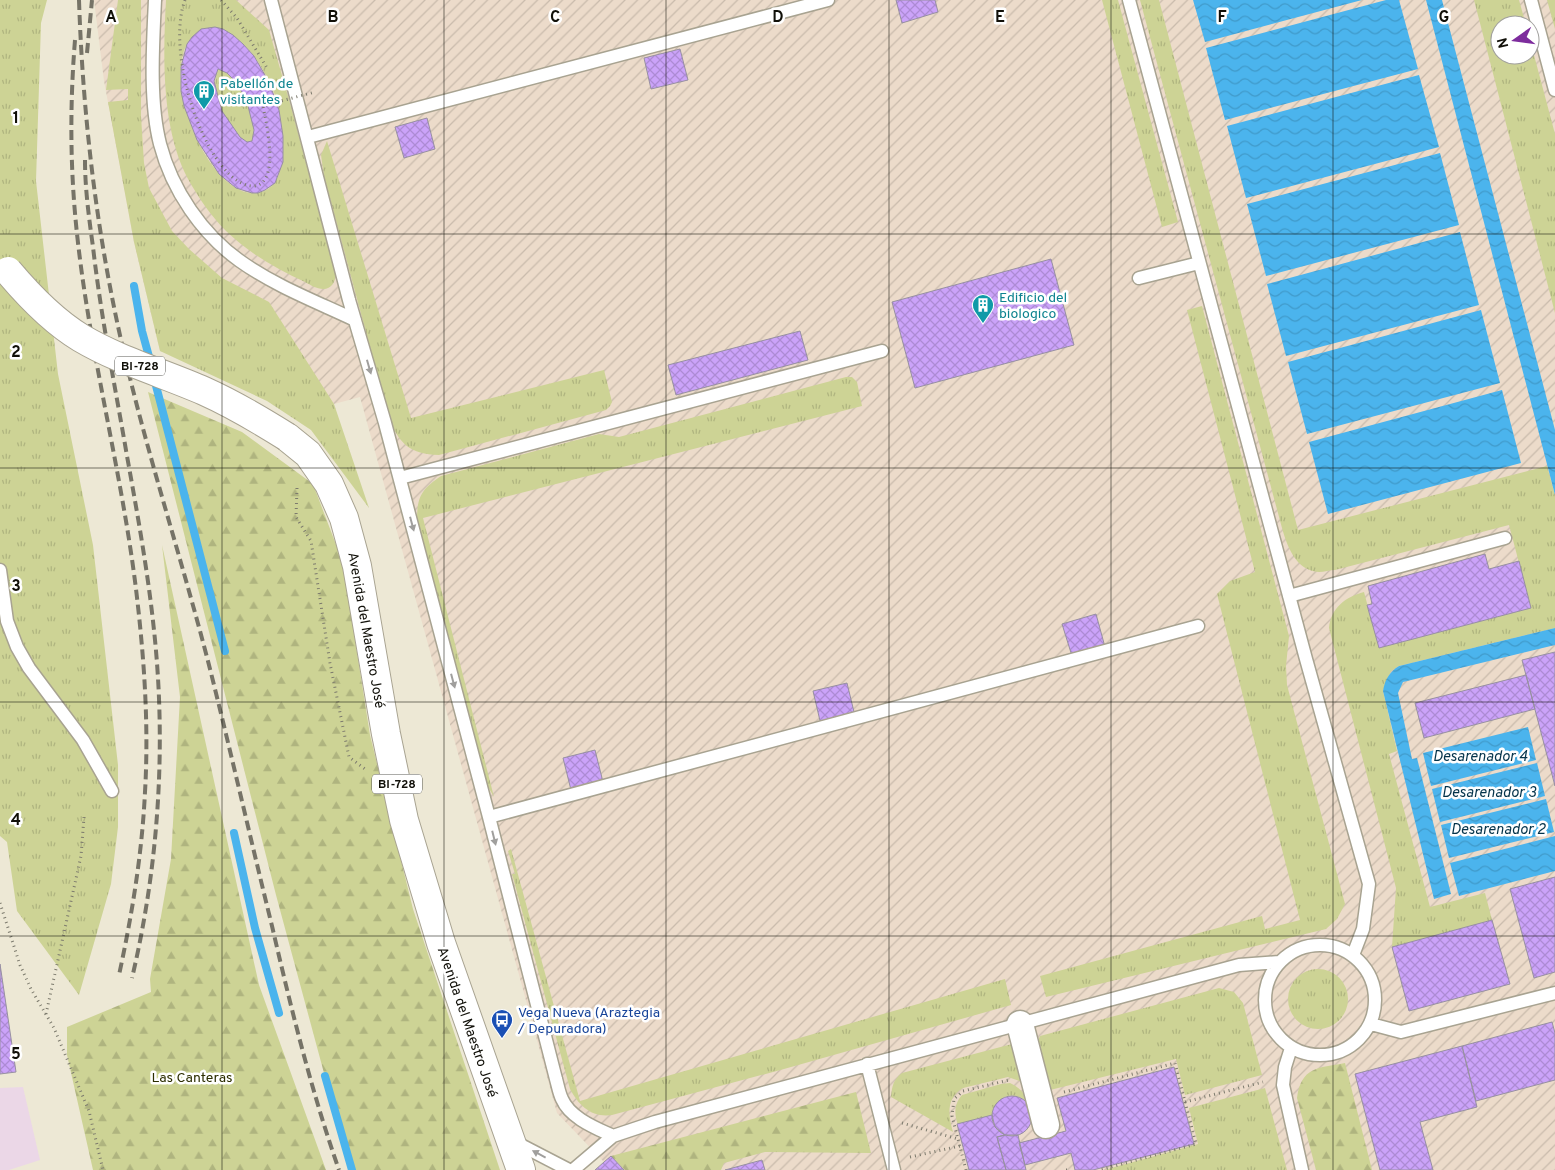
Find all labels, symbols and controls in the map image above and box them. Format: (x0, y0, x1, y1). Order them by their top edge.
text: A (105, 8, 117, 28)
text: B (327, 8, 339, 28)
text: C (550, 8, 560, 28)
text: D (772, 8, 784, 28)
text: E (995, 8, 1005, 28)
text: F (1217, 8, 1227, 28)
text: G (1439, 8, 1449, 28)
north arrow (1490, 15, 1540, 65)
text: N (1494, 36, 1513, 50)
place label: Pabellón de visitantes (220, 76, 293, 109)
building icon: Pabellón de visitantes (192, 79, 216, 110)
text: 1 (13, 109, 19, 129)
place label: Edificio del biologico (999, 290, 1067, 323)
building icon: Edificio del biologico (971, 293, 995, 324)
text: 2 (11, 343, 21, 363)
road number: BI-728 (115, 356, 165, 376)
one-way arrow (365, 359, 373, 374)
one-way arrow (408, 516, 416, 531)
street label: Avenida del Maestro José (343, 551, 388, 710)
text: 3 (11, 577, 21, 597)
one-way arrow (449, 673, 457, 688)
water label: Desarenador 4 (1433, 748, 1528, 767)
road number: BI-728 (372, 774, 422, 794)
water label: Desarenador 3 (1442, 784, 1537, 803)
text: 4 (11, 811, 21, 831)
water label: Desarenador 2 (1451, 821, 1547, 840)
one-way arrow (491, 830, 499, 845)
street label: Avenida del Maestro José (433, 945, 500, 1100)
place label: Vega Nueva (Araztegia / Depuradora) (517, 1005, 660, 1038)
bus stop icon: Vega Nueva (Araztegia / Depuradora) (490, 1008, 514, 1039)
text: 5 (11, 1045, 21, 1065)
park label: Las Canteras (151, 1070, 233, 1087)
one-way arrow (532, 1150, 546, 1158)

